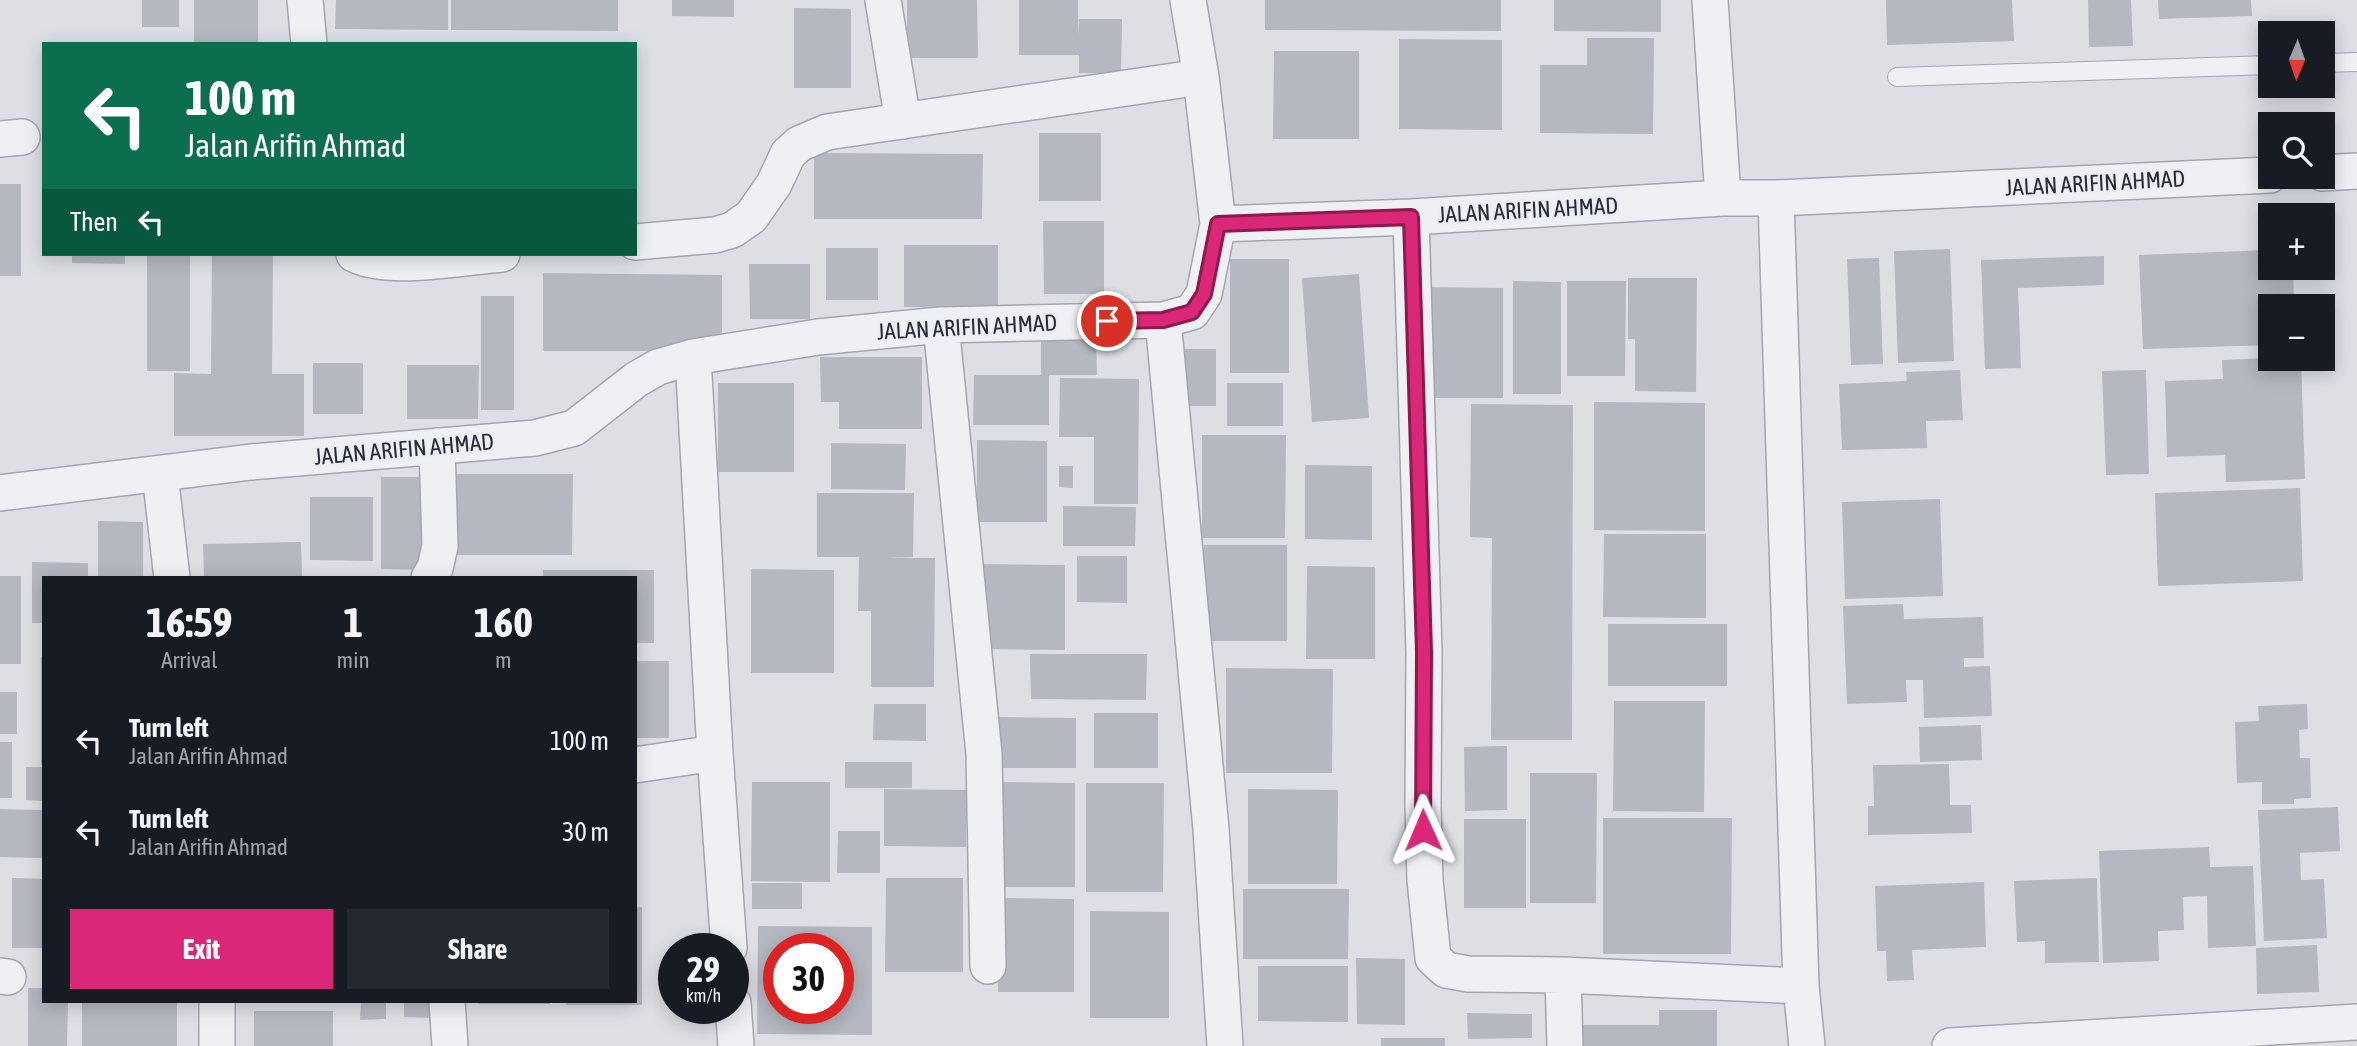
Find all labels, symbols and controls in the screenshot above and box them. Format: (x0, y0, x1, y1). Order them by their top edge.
north arrow (2258, 21, 2334, 98)
map controls (2258, 21, 2335, 371)
text: 100 m (185, 69, 296, 125)
icon: left (70, 70, 161, 161)
button: search (2258, 112, 2335, 189)
text: Jalan Arifin Ahmad (185, 127, 406, 164)
street label: JALAN ARIFIN AHMAD (2004, 165, 2186, 201)
street label: JALAN ARIFIN AHMAD (1437, 192, 1619, 228)
icon: left (132, 203, 170, 241)
button: + (2258, 203, 2335, 280)
text: Then (70, 207, 118, 237)
pin (1077, 291, 1137, 351)
button: − (2258, 294, 2335, 371)
icon: arrive (1088, 302, 1126, 340)
street label: JALAN ARIFIN AHMAD (876, 309, 1058, 345)
street label: JALAN ARIFIN AHMAD (313, 428, 495, 470)
text: 16:59 (146, 598, 233, 646)
text: 1 (343, 598, 363, 646)
text: 160 (474, 598, 533, 646)
text: Arrival (161, 647, 217, 673)
text: min (337, 647, 370, 673)
text: m (495, 647, 512, 673)
text: Turn left (129, 713, 209, 743)
icon: left (70, 722, 108, 760)
text: 100 m (550, 726, 609, 756)
text: Jalan Arifin Ahmad (129, 743, 288, 769)
position arrow (1386, 793, 1460, 867)
text: Turn left (129, 804, 209, 834)
icon: left (70, 813, 108, 851)
text: 30 m (562, 817, 609, 847)
text: Jalan Arifin Ahmad (129, 834, 288, 860)
button: Exit (70, 909, 333, 989)
button: Share (347, 909, 609, 989)
speed limit sign: 30 (763, 933, 854, 1024)
text: 29 (687, 949, 720, 989)
text: km/h (686, 985, 721, 1006)

